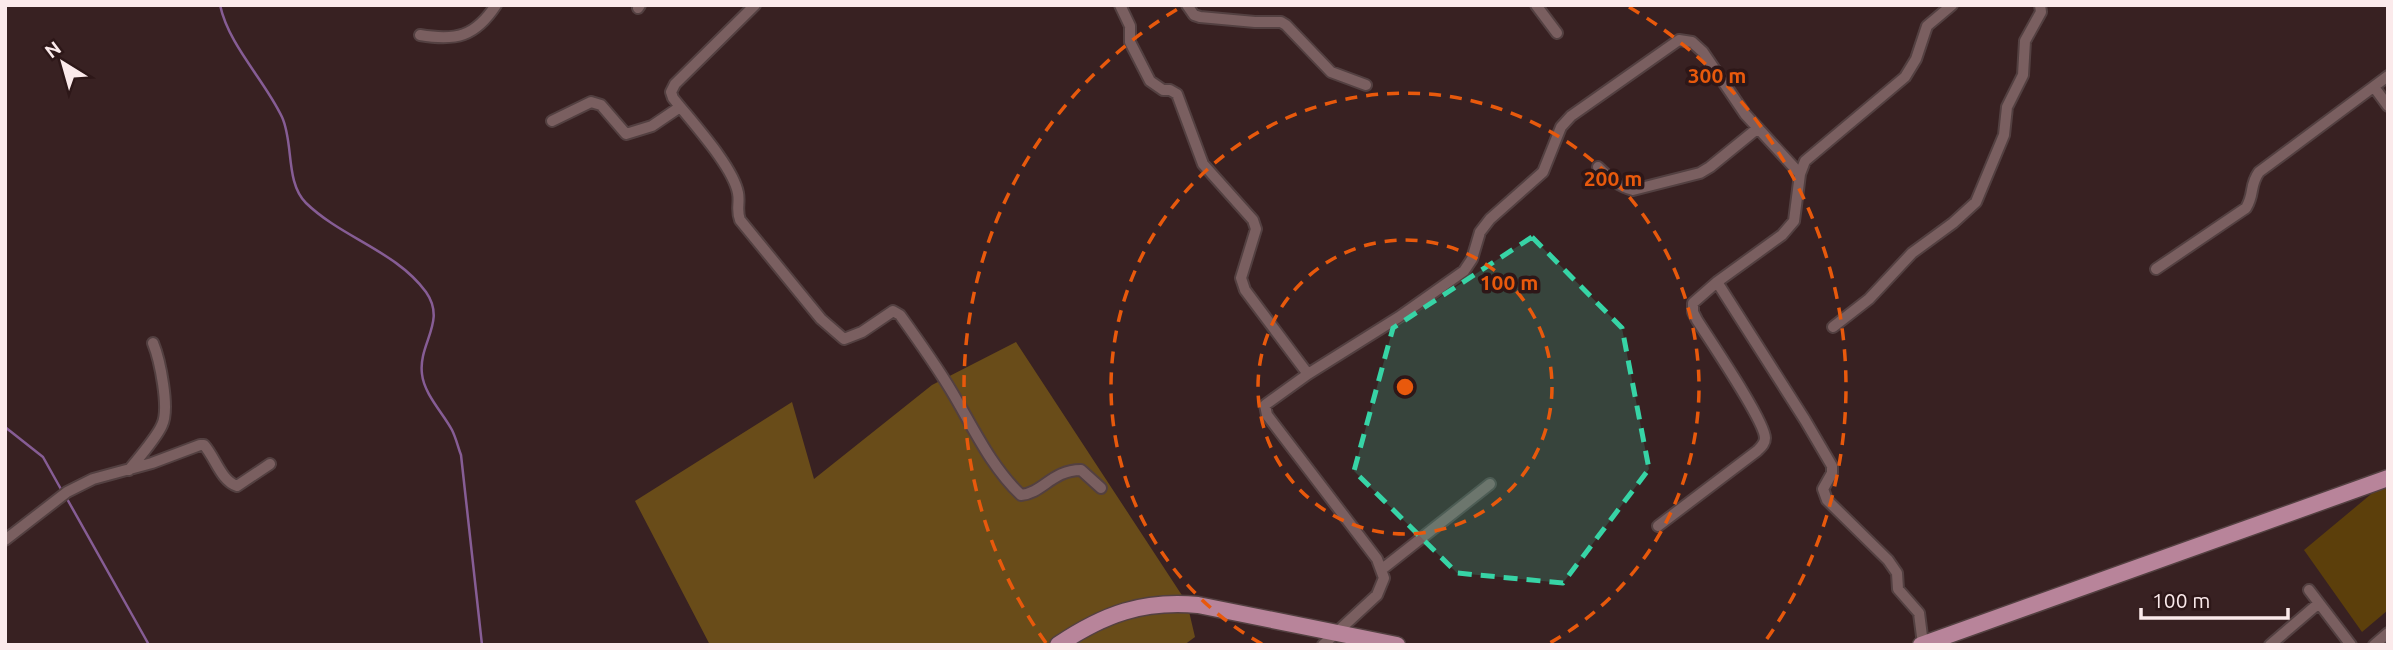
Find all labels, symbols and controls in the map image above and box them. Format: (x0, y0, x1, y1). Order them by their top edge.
north arrow (28, 28, 98, 98)
text: N (40, 36, 65, 62)
text: 300 m (1688, 63, 1746, 87)
text: 200 m (1584, 166, 1642, 190)
text: 100 m (1480, 270, 1538, 294)
centre of rings (1393, 375, 1417, 399)
scale bar (2141, 576, 2288, 620)
text: 100 m (2152, 588, 2210, 612)

